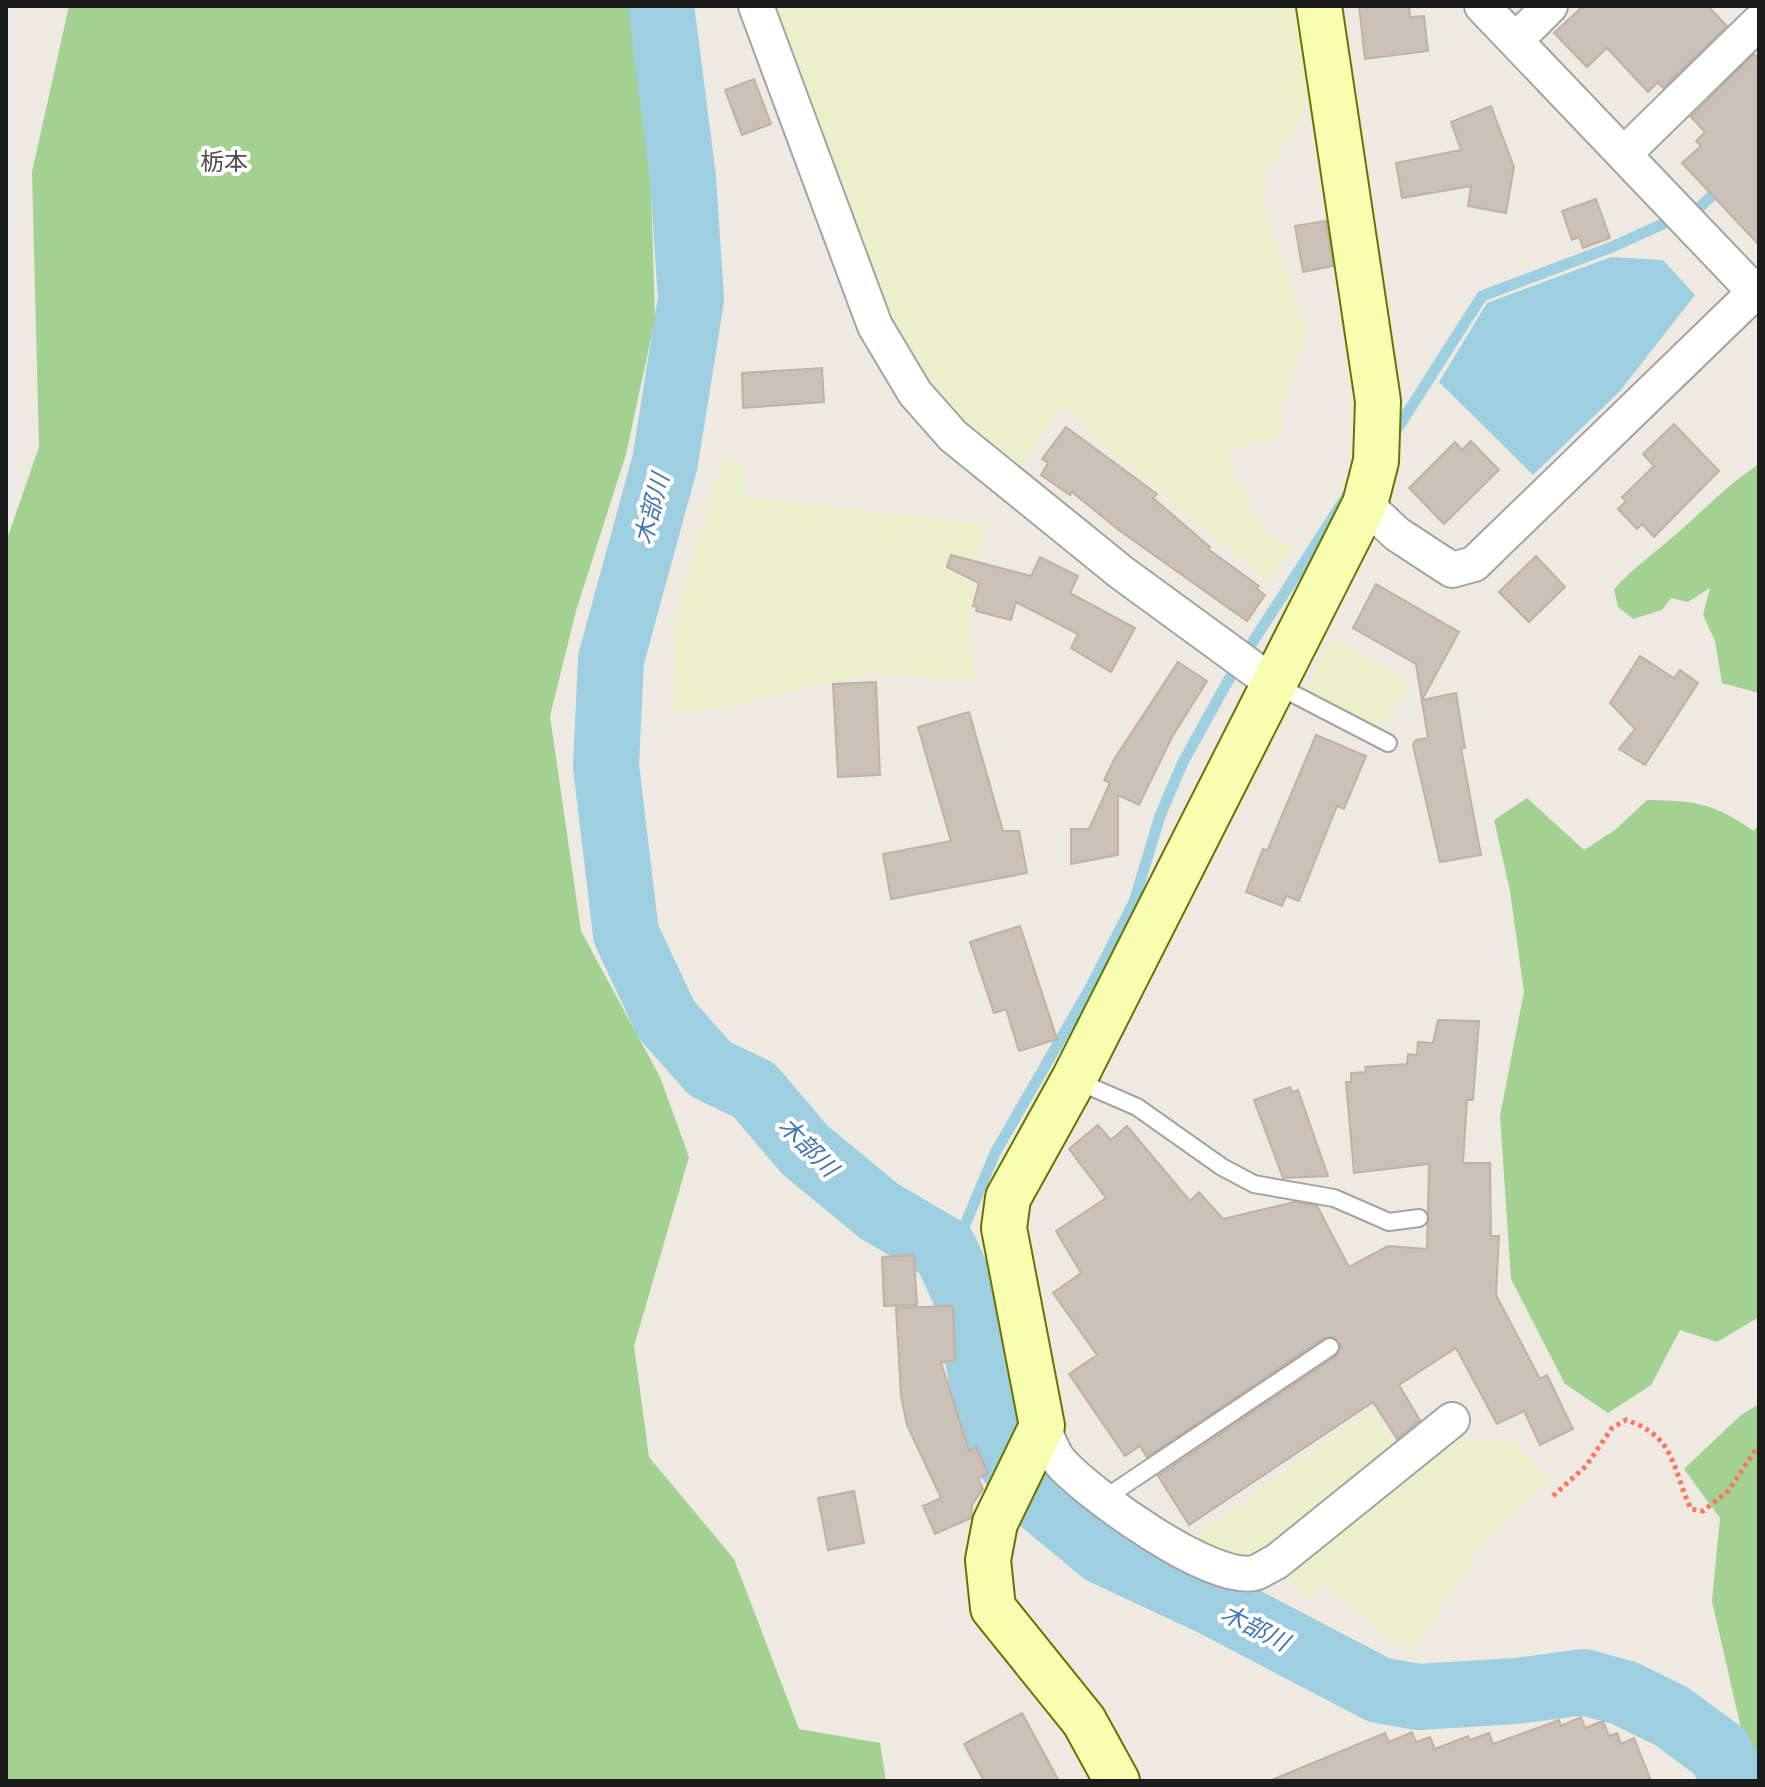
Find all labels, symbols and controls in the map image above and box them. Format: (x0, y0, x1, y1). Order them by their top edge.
district label: 栃本 (200, 148, 248, 175)
water label: 木部川 (629, 468, 675, 547)
water label: 木部川 (773, 1112, 845, 1184)
water label: 木部川 (1217, 1599, 1296, 1657)

